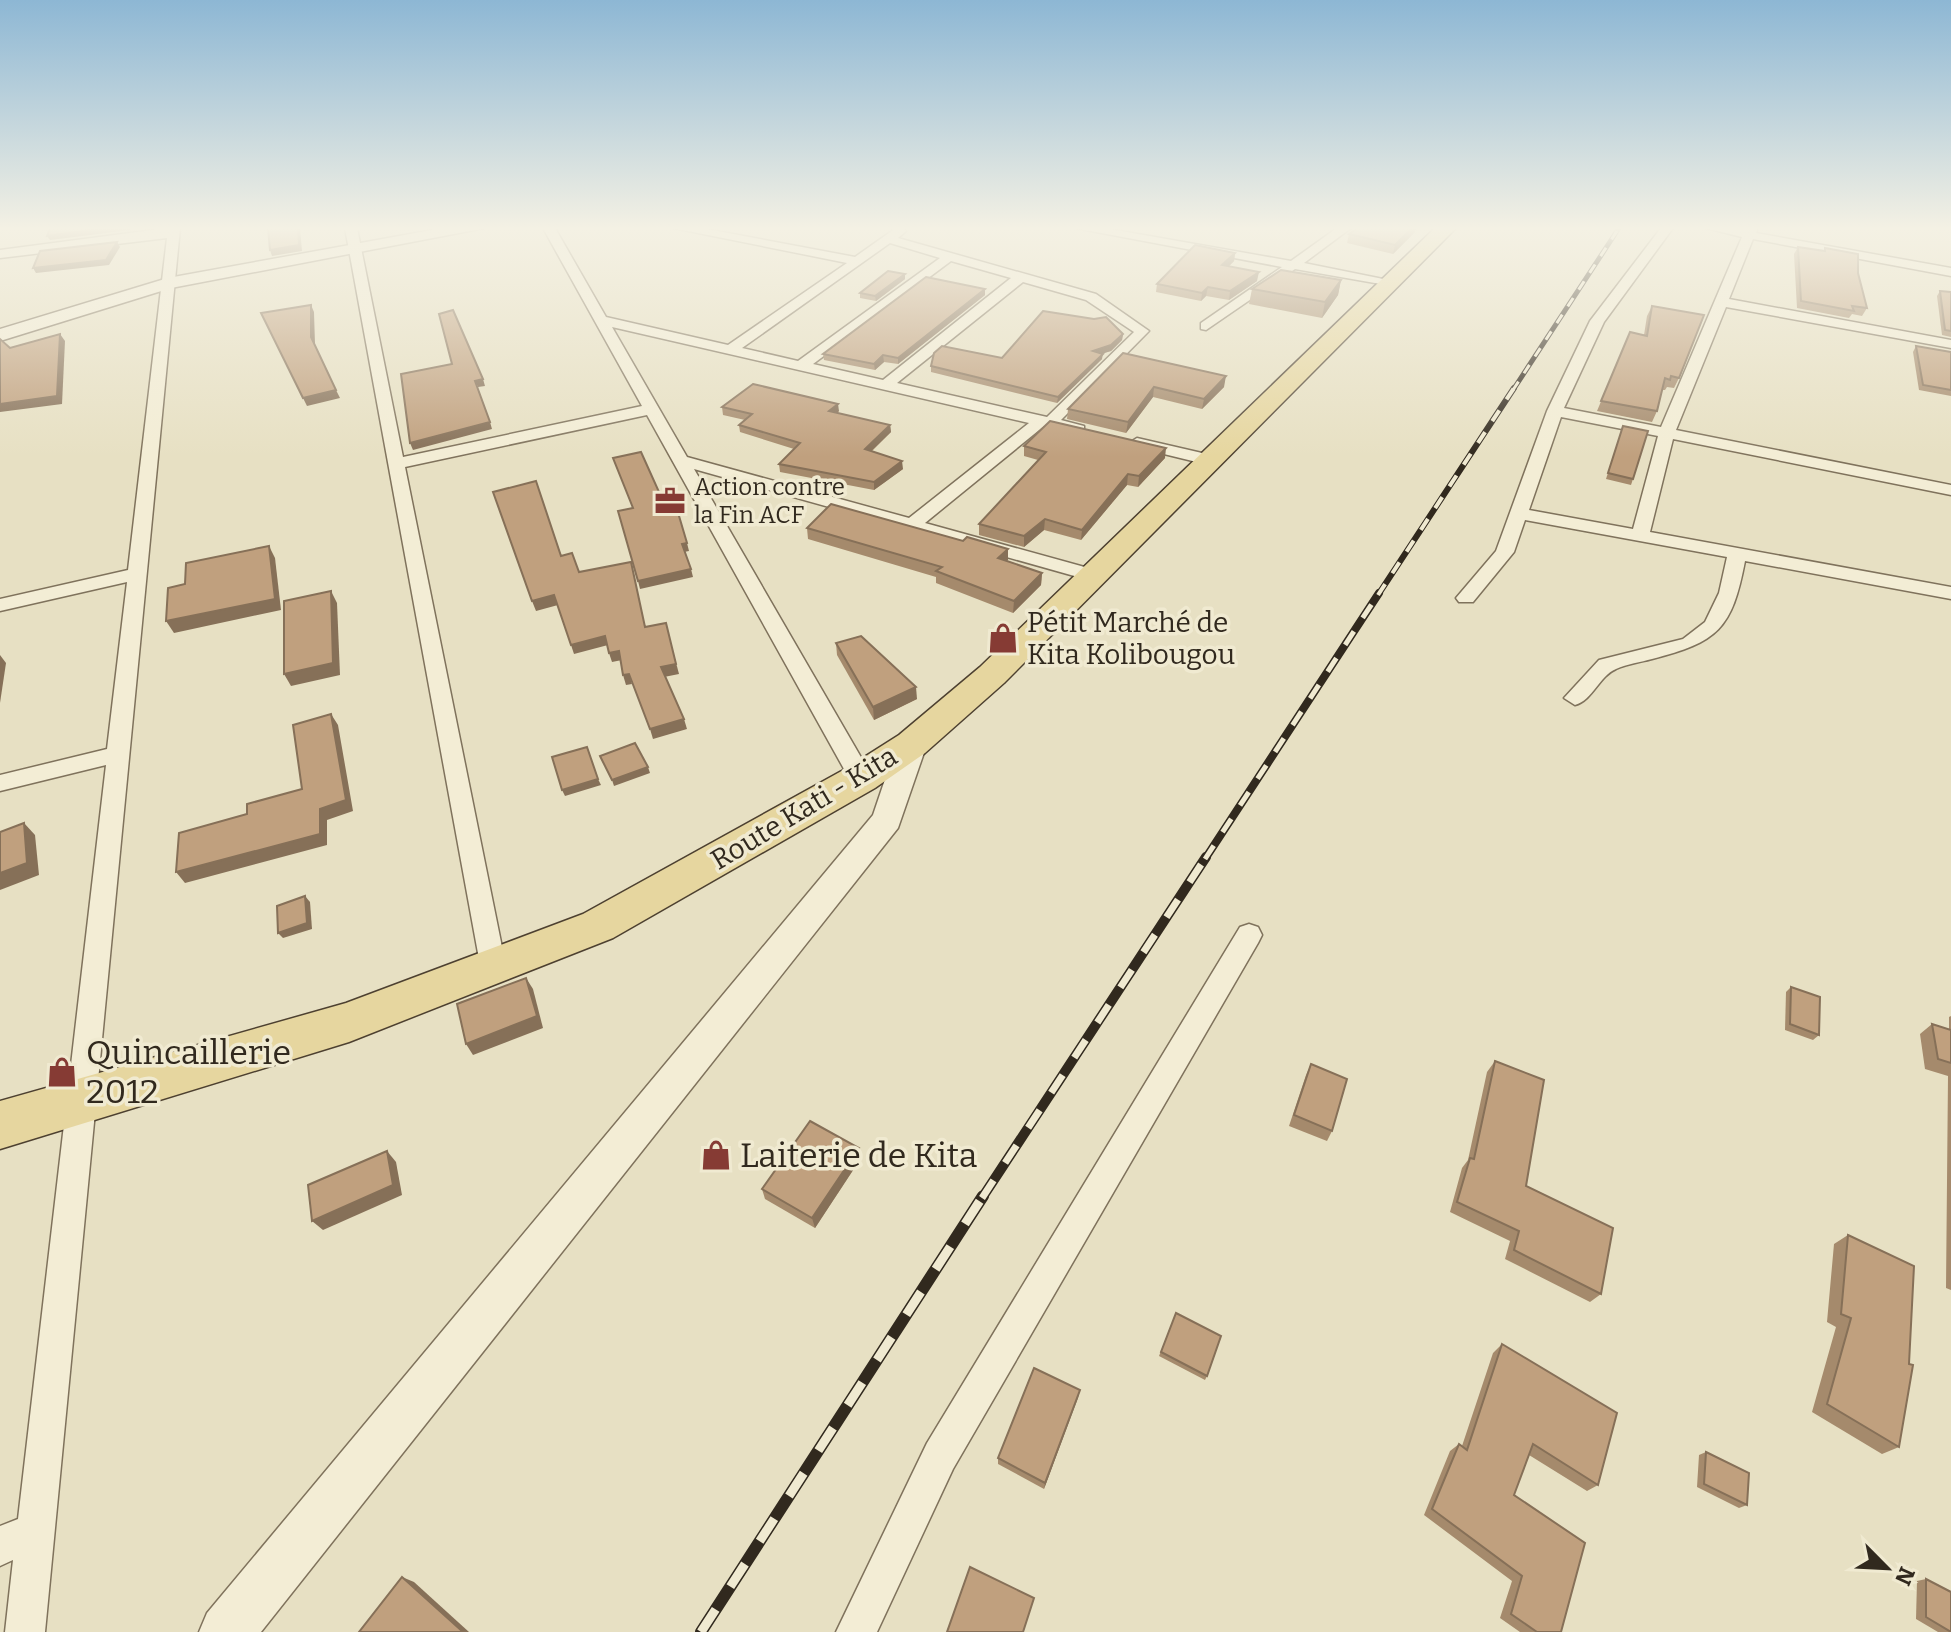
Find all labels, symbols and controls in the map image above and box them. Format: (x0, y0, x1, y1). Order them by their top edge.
place label: Action contre la Fin ACF (694, 473, 845, 529)
office icon: Action contre la Fin ACF (653, 484, 687, 518)
place label: Pétit Marché de Kita Kolibougou (1027, 606, 1235, 671)
shop icon: Pétit Marché de Kita Kolibougou (986, 621, 1020, 655)
street label: Route Kati - Kita (705, 739, 903, 877)
place label: Quincaillerie 2012 (86, 1032, 291, 1112)
shop icon: Quincaillerie 2012 (45, 1055, 79, 1089)
place label: Laiterie de Kita (740, 1135, 977, 1176)
shop icon: Laiterie de Kita (699, 1138, 733, 1172)
north arrow (1847, 1528, 1927, 1608)
text: N (1889, 1563, 1921, 1589)

